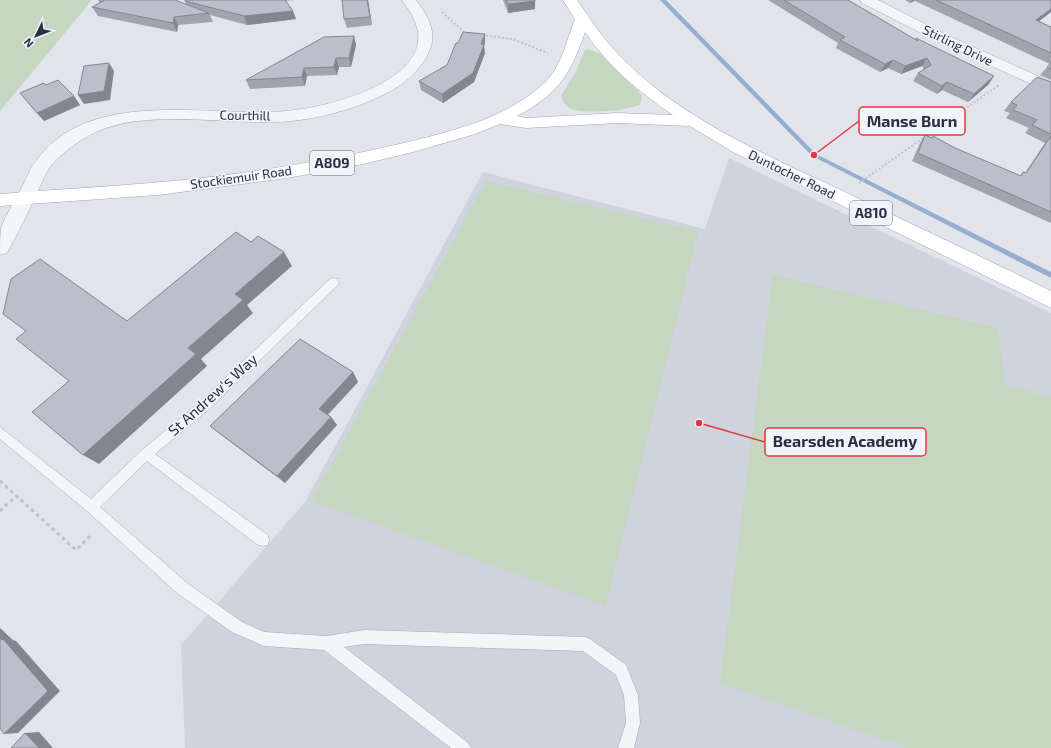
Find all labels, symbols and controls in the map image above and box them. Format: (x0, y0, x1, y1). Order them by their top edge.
north arrow (16, 16, 56, 56)
street label: Stirling Drive (920, 21, 996, 69)
text: N (21, 36, 36, 51)
street label: Courthill (219, 107, 271, 123)
callout: Manse Burn (859, 107, 965, 135)
text: Manse Burn (867, 111, 957, 130)
street label: Duntocher Road (746, 146, 838, 202)
road number: A809 (310, 151, 354, 175)
street label: Stockiemuir Road (189, 162, 293, 192)
road number: A810 (850, 201, 892, 225)
street label: St Andrew's Way (164, 349, 261, 439)
callout: Bearsden Academy (765, 428, 926, 456)
text: Bearsden Academy (773, 431, 917, 451)

